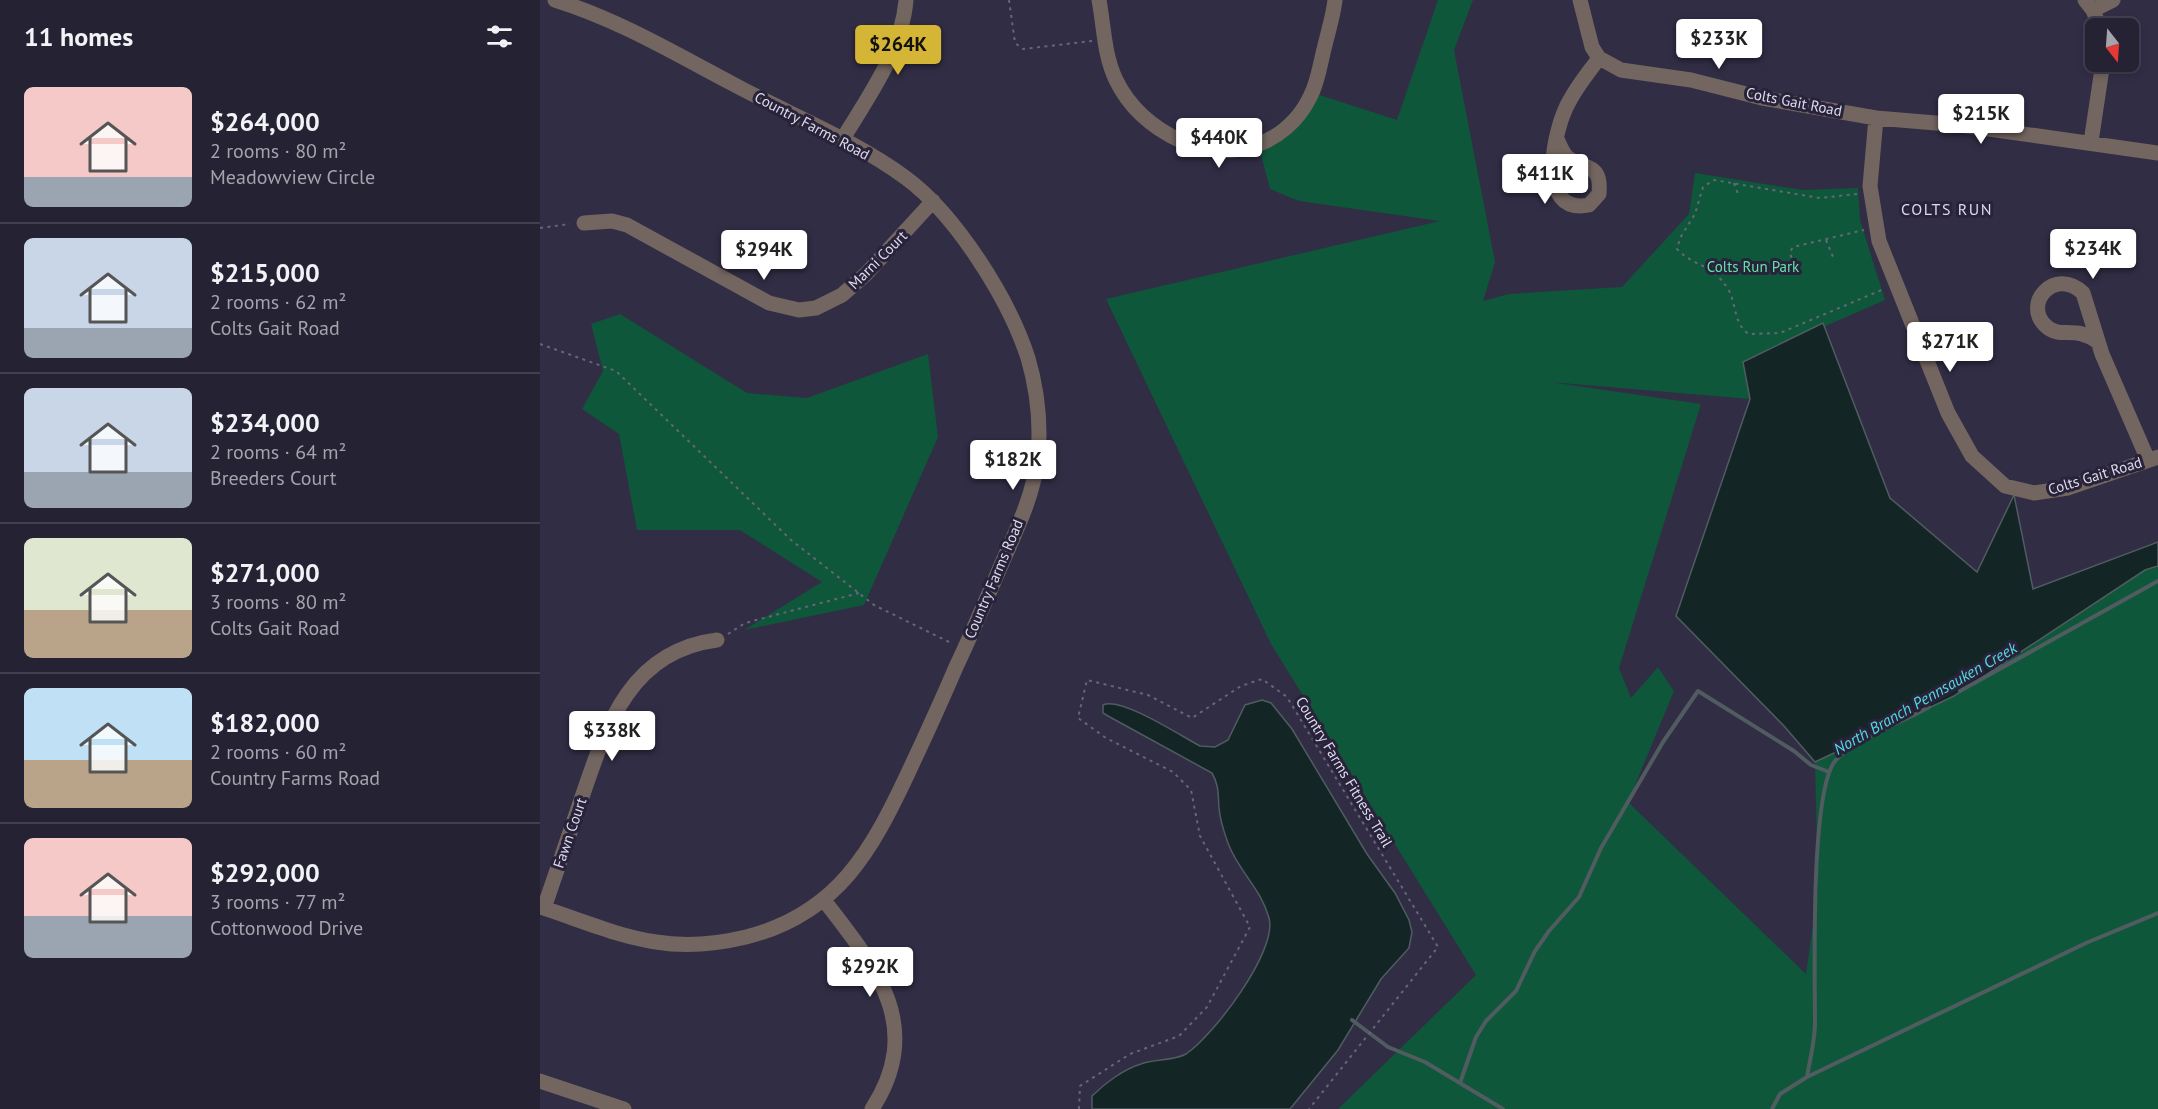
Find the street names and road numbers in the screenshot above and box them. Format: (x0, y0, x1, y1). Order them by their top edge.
street label: Colts Gait Road (1744, 83, 1844, 120)
street label: Country Farms Road (751, 87, 873, 164)
street label: Marni Court (844, 226, 911, 293)
street label: Colts Gait Road (2046, 452, 2144, 499)
street label: Country Farms Road (960, 516, 1027, 641)
street label: Country Farms Fitness Trail (1292, 693, 1397, 851)
street label: Fawn Court (549, 795, 590, 871)

